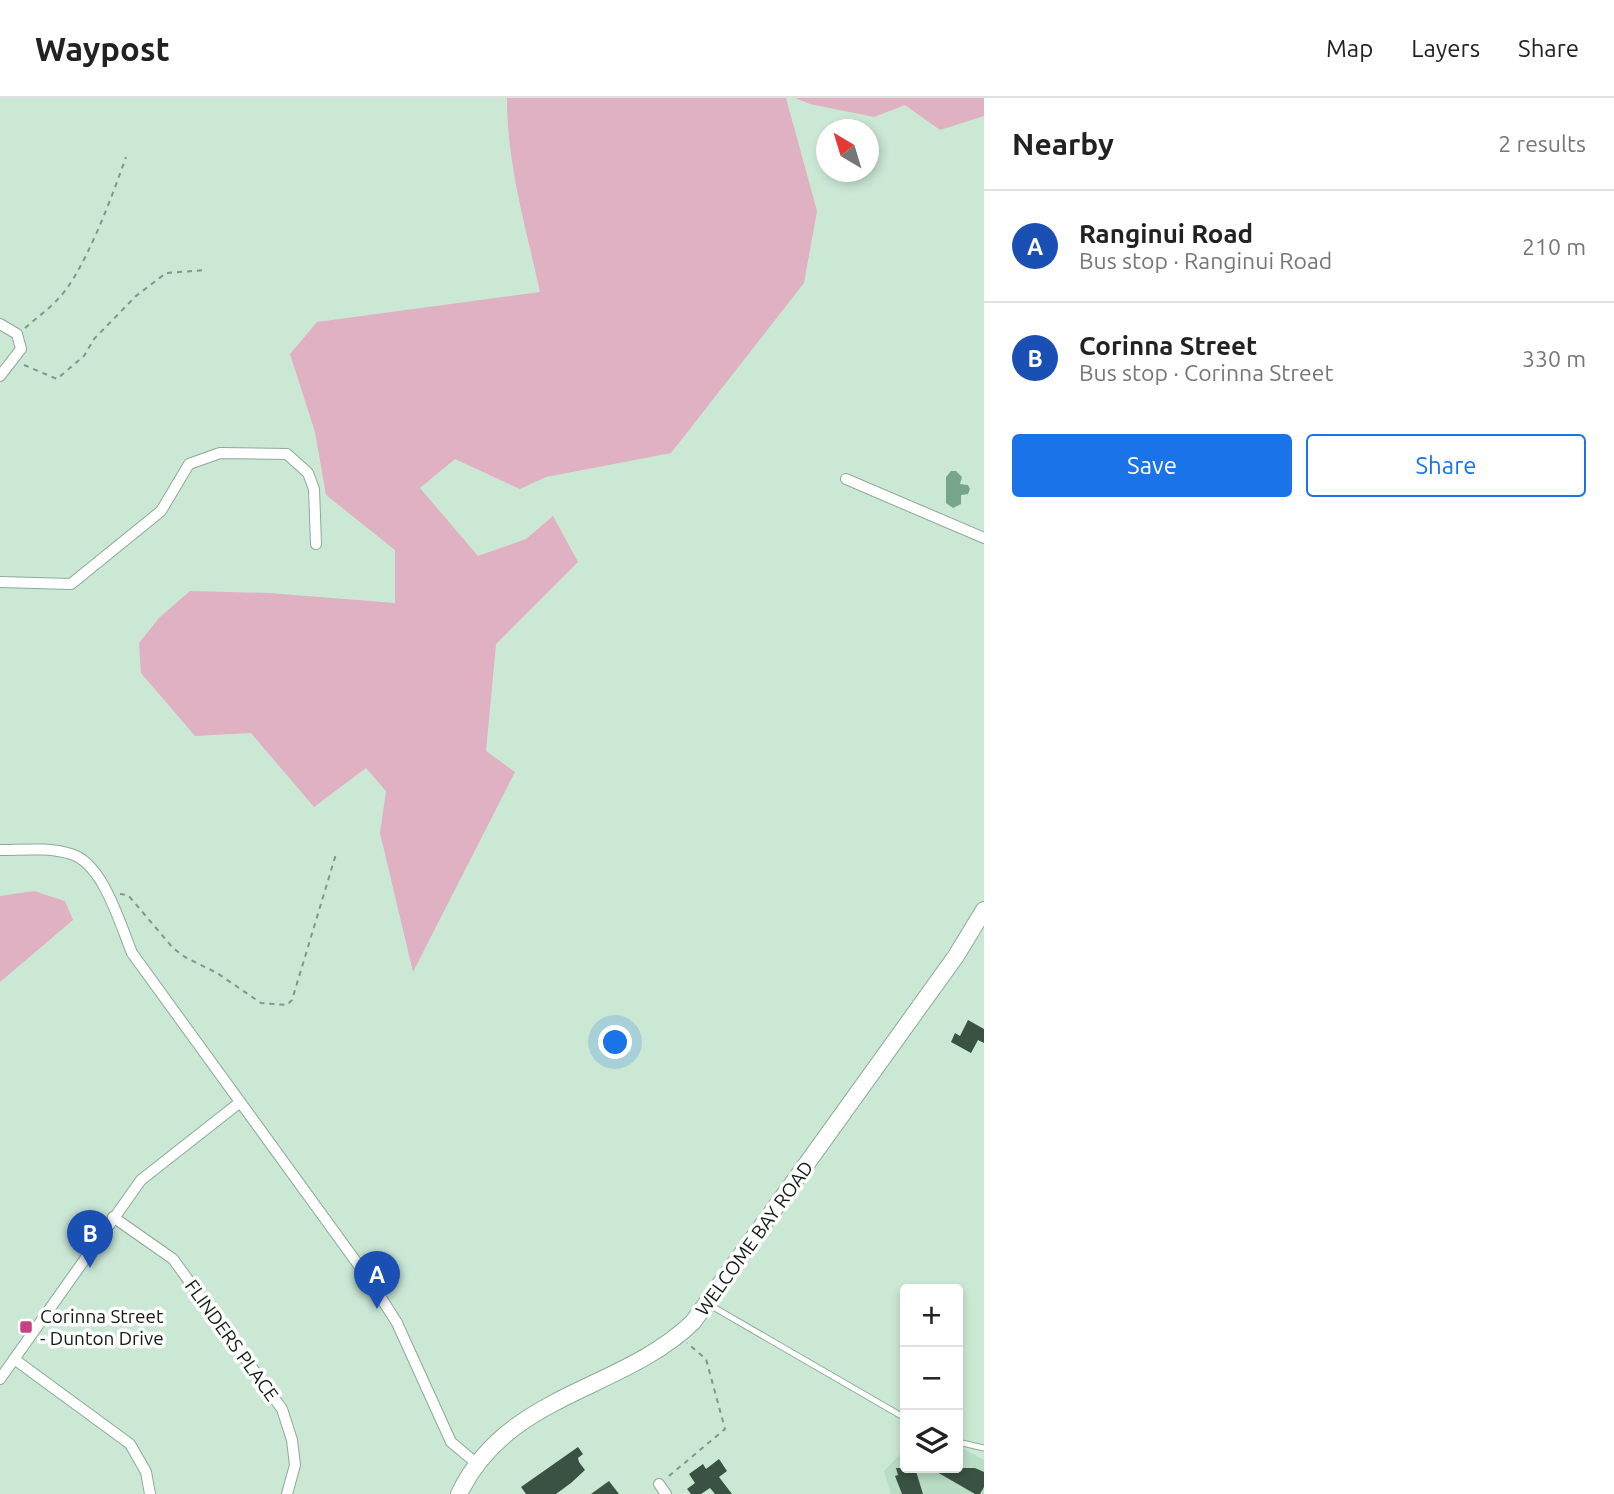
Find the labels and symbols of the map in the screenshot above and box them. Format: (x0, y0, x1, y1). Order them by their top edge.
north arrow (816, 119, 879, 182)
your location (598, 1025, 632, 1059)
street label: WELCOME BAY ROAD (691, 1156, 817, 1320)
pin: B (67, 1210, 113, 1268)
pin: A (354, 1251, 400, 1309)
street label: FLINDERS PLACE (181, 1275, 283, 1405)
place label: Corinna Street - Dunton Drive (40, 1305, 164, 1349)
marker: Corinna Street - Dunton Drive (18, 1319, 34, 1335)

